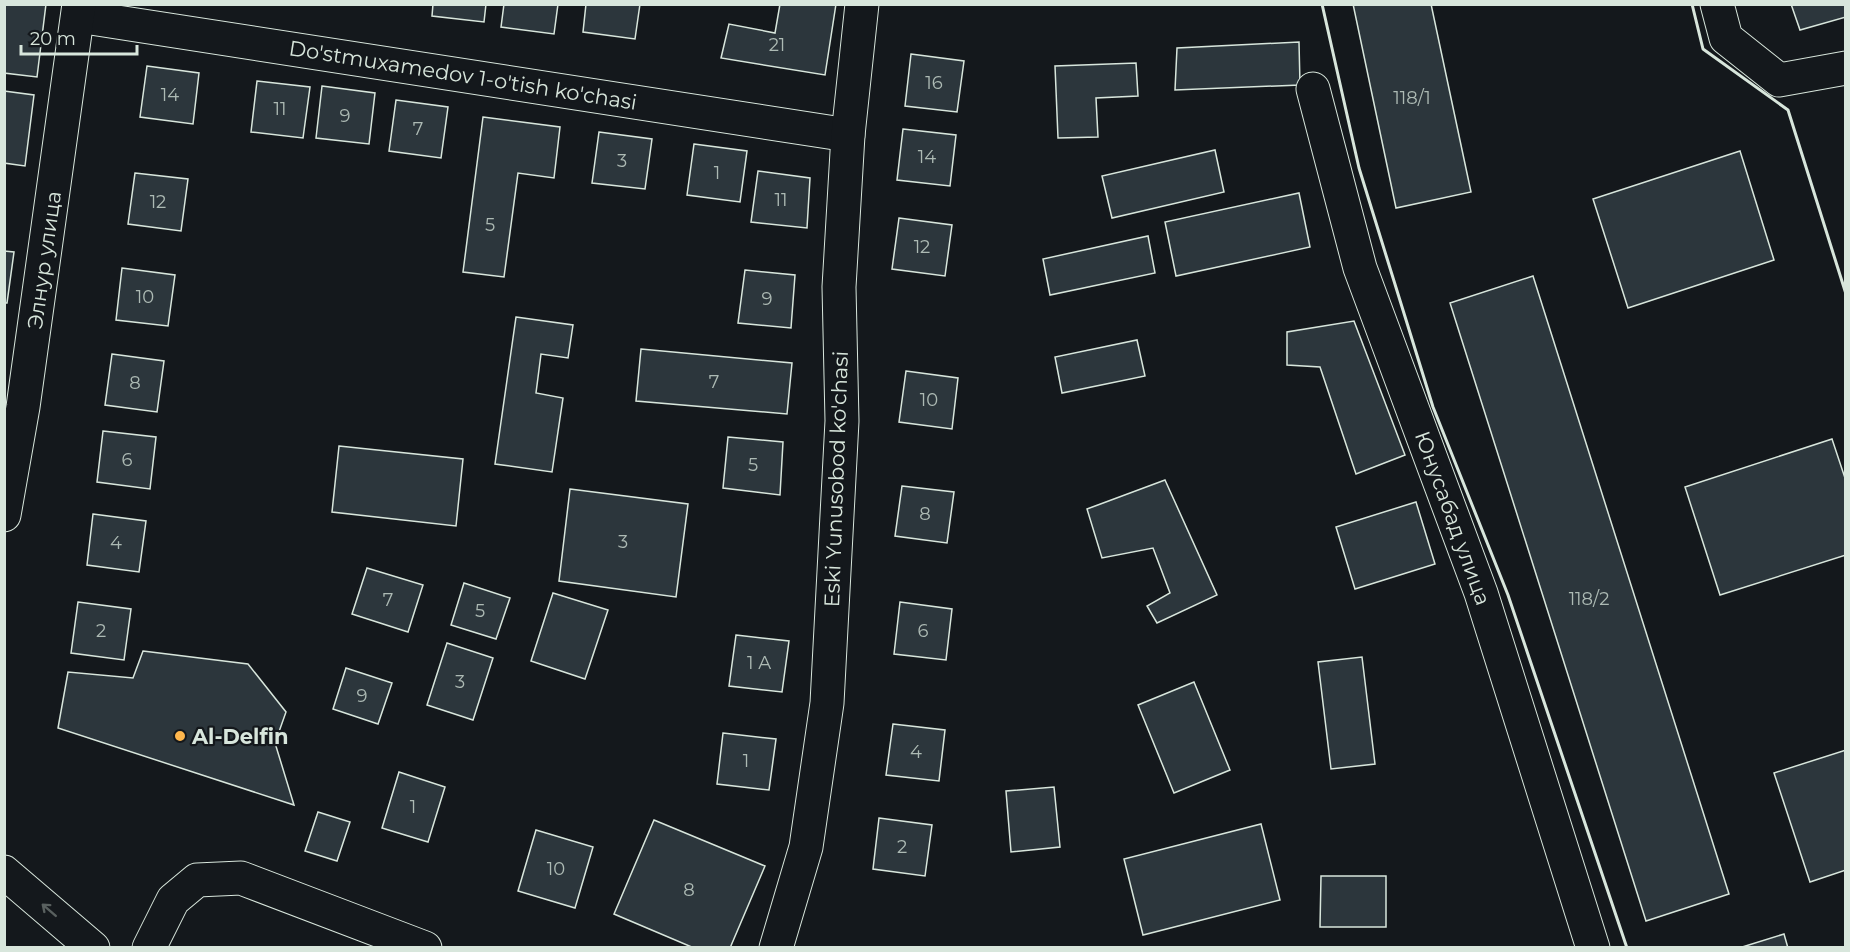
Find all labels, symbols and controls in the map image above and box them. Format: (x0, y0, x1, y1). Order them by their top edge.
scale bar (21, 18, 136, 56)
text: 20 m (30, 28, 76, 50)
house number: 21 (769, 34, 785, 56)
street label: Do'stmuxamedov 1-o'tish ko'chasi (287, 35, 639, 115)
house number: 16 (925, 72, 943, 94)
house number: 14 (161, 84, 179, 106)
house number: 118/1 (1393, 87, 1431, 109)
house number: 11 (274, 98, 287, 120)
house number: 9 (340, 105, 351, 127)
house number: 7 (413, 118, 423, 140)
house number: 14 (918, 146, 936, 168)
house number: 3 (617, 150, 627, 172)
house number: 1 (714, 162, 720, 184)
street label: Элнур улица (22, 189, 66, 331)
house number: 11 (775, 189, 788, 211)
house number: 12 (150, 191, 166, 213)
house number: 5 (485, 214, 495, 236)
house number: 12 (914, 236, 930, 258)
house number: 10 (136, 286, 154, 308)
house number: 9 (762, 288, 773, 310)
street label: Eski Yunusobod ko'chasi (819, 350, 853, 608)
house number: 7 (709, 371, 719, 393)
house number: 8 (129, 372, 141, 394)
house number: 10 (920, 389, 938, 411)
street label: Юнусабад улица (1410, 428, 1496, 608)
house number: 6 (122, 449, 133, 471)
house number: 5 (748, 454, 758, 476)
house number: 8 (919, 503, 931, 525)
house number: 3 (618, 531, 628, 553)
house number: 4 (110, 532, 122, 554)
house number: 118/2 (1569, 588, 1609, 610)
house number: 7 (383, 589, 393, 611)
house number: 5 (475, 600, 485, 622)
house number: 2 (96, 620, 106, 642)
house number: 6 (918, 620, 929, 642)
house number: 1 A (747, 652, 771, 674)
house number: 3 (455, 671, 465, 693)
house number: 9 (357, 685, 368, 707)
place label: Al-Delfin (191, 724, 288, 749)
marker: Al-Delfin (173, 729, 187, 743)
house number: 4 (910, 741, 922, 763)
house number: 1 (743, 750, 749, 772)
house number: 1 (410, 796, 416, 818)
house number: 2 (897, 836, 907, 858)
house number: 10 (547, 858, 565, 880)
house number: 8 (683, 879, 695, 901)
one-way arrow (41, 903, 56, 917)

